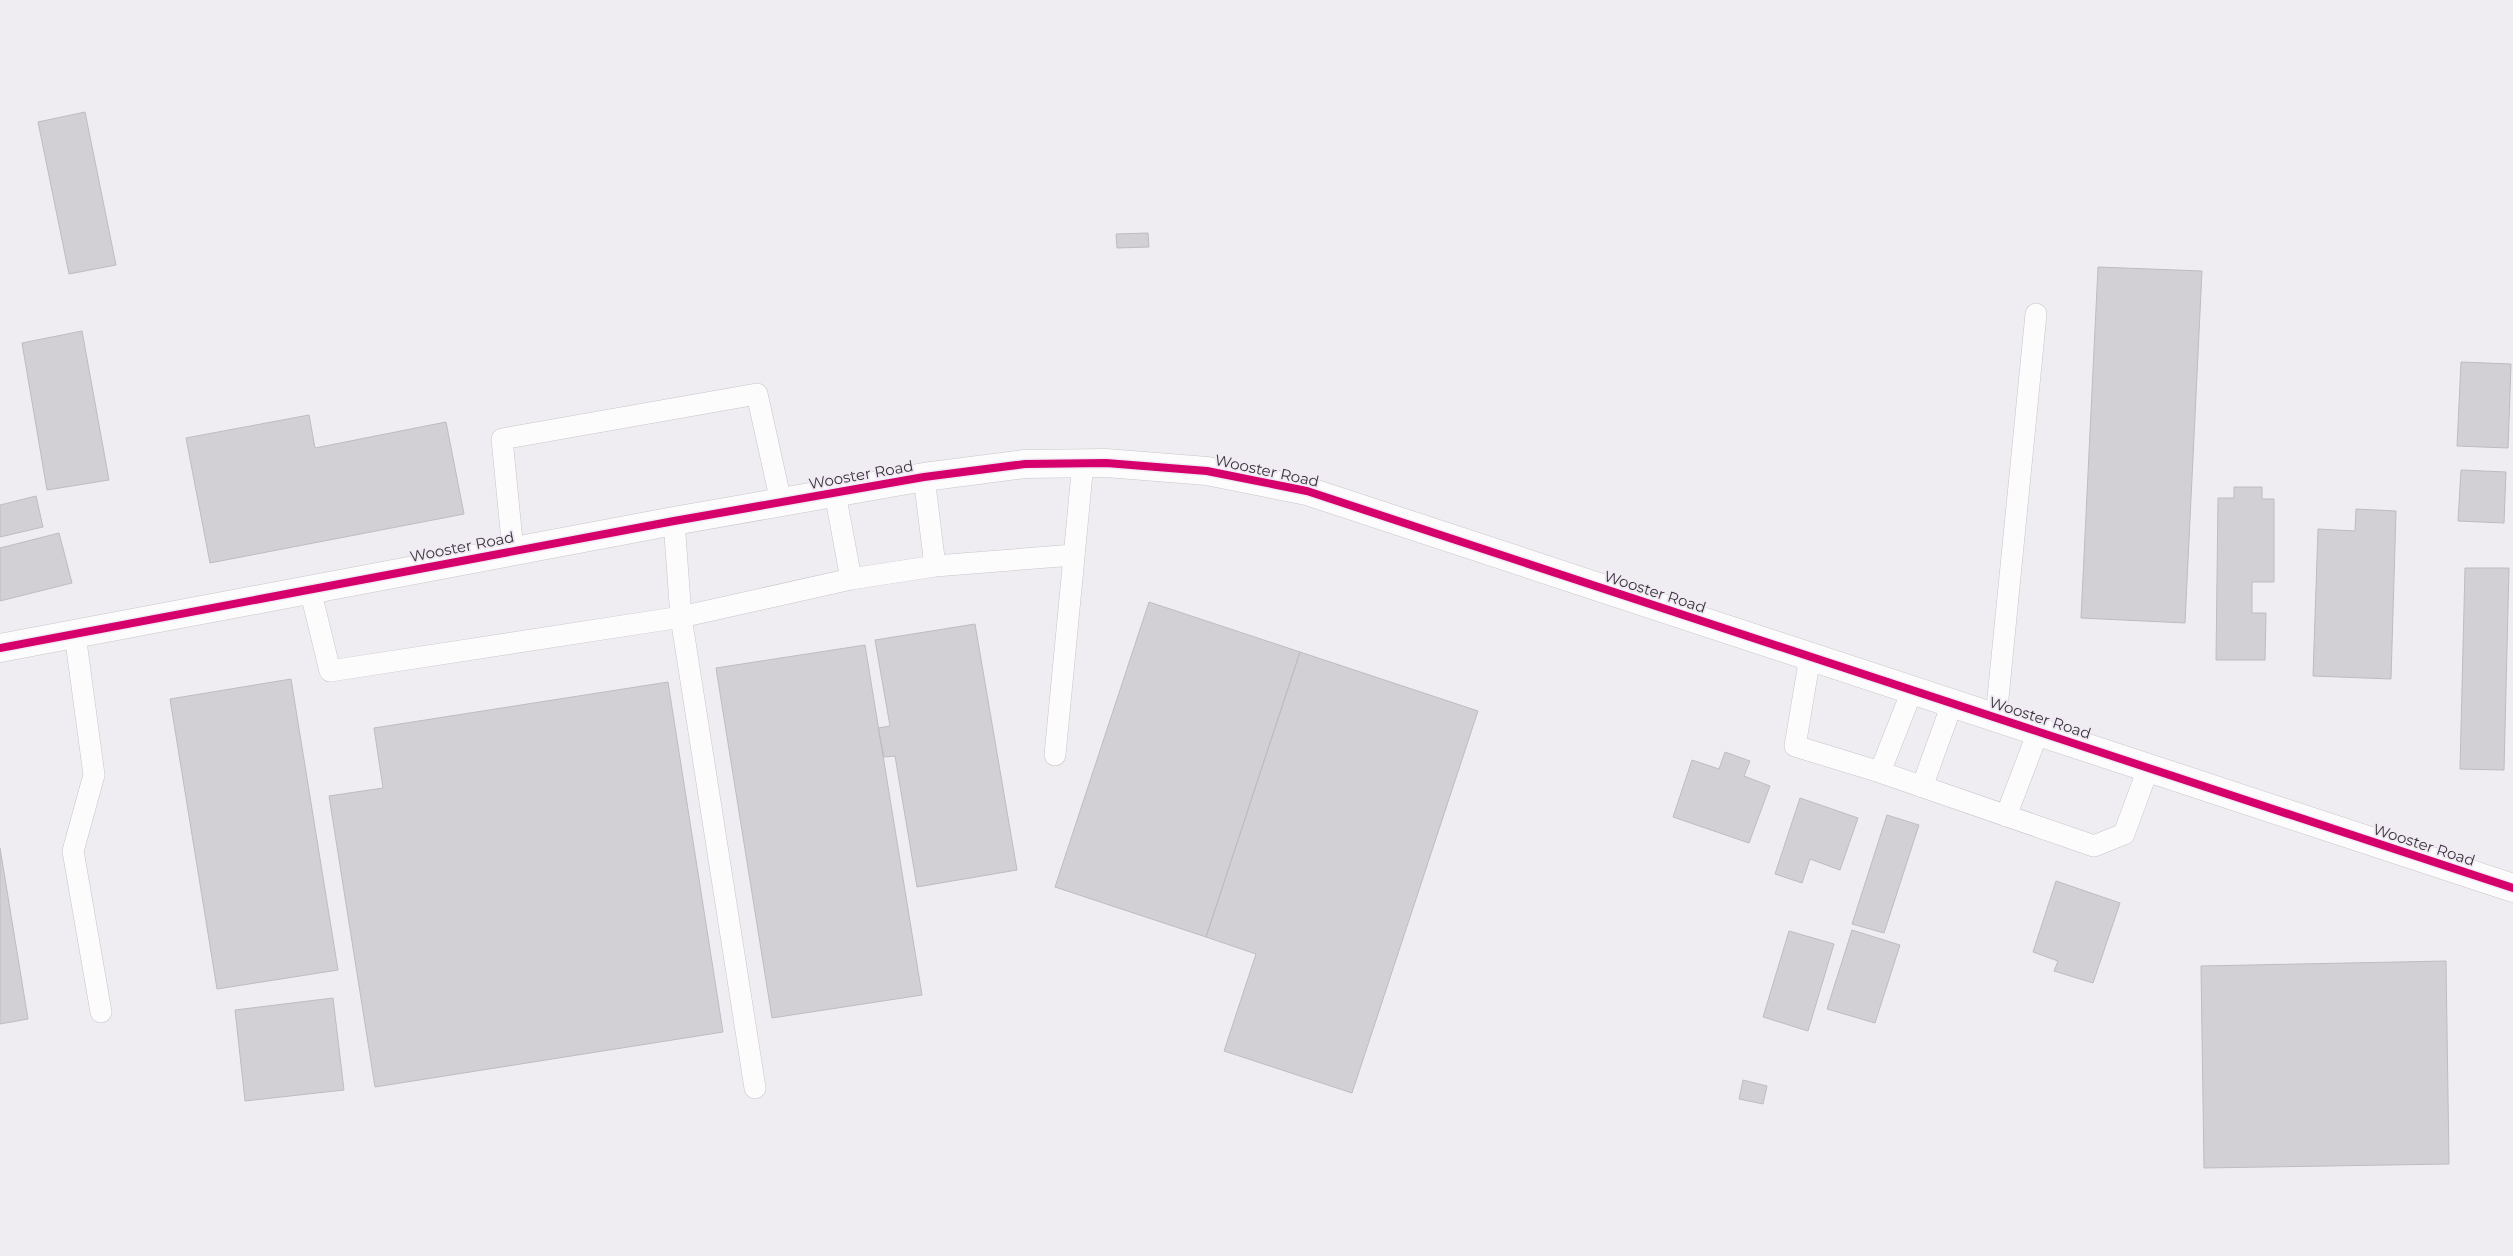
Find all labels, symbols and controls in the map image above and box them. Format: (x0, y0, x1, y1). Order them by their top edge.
street label: Wooster Road (1213, 450, 1321, 491)
street label: Wooster Road (807, 456, 915, 493)
street label: Wooster Road (408, 527, 516, 566)
street label: Wooster Road (1602, 566, 1709, 617)
street label: Wooster Road (1987, 692, 2094, 743)
street label: Wooster Road (2371, 819, 2478, 870)

